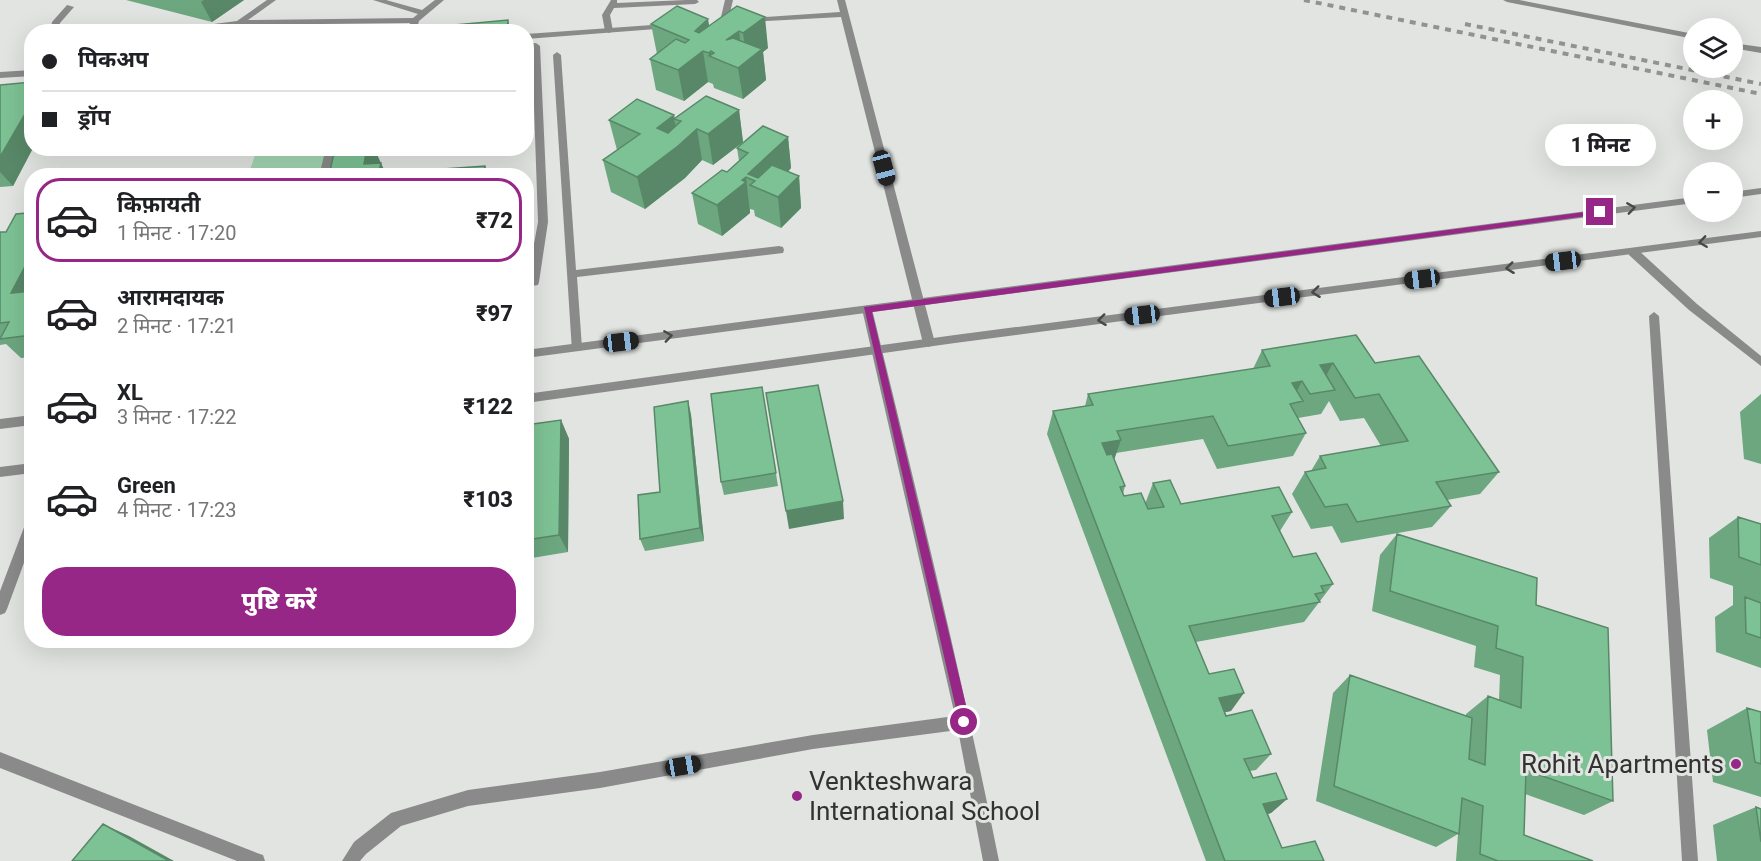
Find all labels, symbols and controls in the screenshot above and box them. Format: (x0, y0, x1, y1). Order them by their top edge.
map controls (1683, 18, 1743, 222)
button: layers (1683, 18, 1743, 78)
text: पिकअप (78, 47, 149, 72)
button: + (1683, 90, 1743, 150)
text: ड्रॉप (78, 105, 111, 130)
callout: 1 मिनट (1544, 125, 1656, 167)
text: 1 मिनट (1571, 133, 1630, 157)
car (871, 148, 897, 188)
button: − (1683, 162, 1743, 222)
text: किफ़ायती (117, 192, 201, 217)
icon: car (45, 193, 99, 247)
route end (1586, 198, 1613, 225)
one-way arrow (1627, 203, 1636, 215)
text: ₹72 (476, 208, 513, 233)
text: 1 मिनट · 17:20 (117, 221, 236, 245)
one-way arrow (1698, 235, 1708, 247)
car (1544, 250, 1582, 272)
one-way arrow (1505, 261, 1514, 273)
car (1403, 268, 1441, 290)
text: आरामदायक (117, 285, 224, 310)
icon: car (45, 286, 99, 340)
car (1263, 286, 1301, 308)
one-way arrow (1312, 286, 1321, 298)
text: ₹97 (476, 301, 513, 326)
car (1123, 304, 1161, 326)
one-way arrow (1098, 313, 1107, 326)
text: 2 मिनट · 17:21 (117, 314, 236, 338)
one-way arrow (663, 330, 672, 342)
car (602, 331, 640, 353)
icon: car (45, 379, 99, 433)
text: XL (117, 380, 143, 405)
text: ₹122 (463, 394, 513, 419)
text: 3 मिनट · 17:22 (117, 405, 236, 429)
icon: car (45, 472, 99, 526)
text: Green (117, 473, 176, 498)
text: ₹103 (463, 487, 513, 512)
text: 4 मिनट · 17:23 (117, 498, 236, 522)
button: पुष्टि करें (42, 567, 516, 636)
route start (950, 708, 977, 735)
place label: Rohit Apartments (1521, 749, 1724, 779)
car (664, 754, 702, 778)
marker: Rohit Apartments (1729, 757, 1743, 771)
place label: Venkteshwara International School (809, 766, 1040, 826)
marker: Venkteshwara International School (790, 789, 804, 803)

